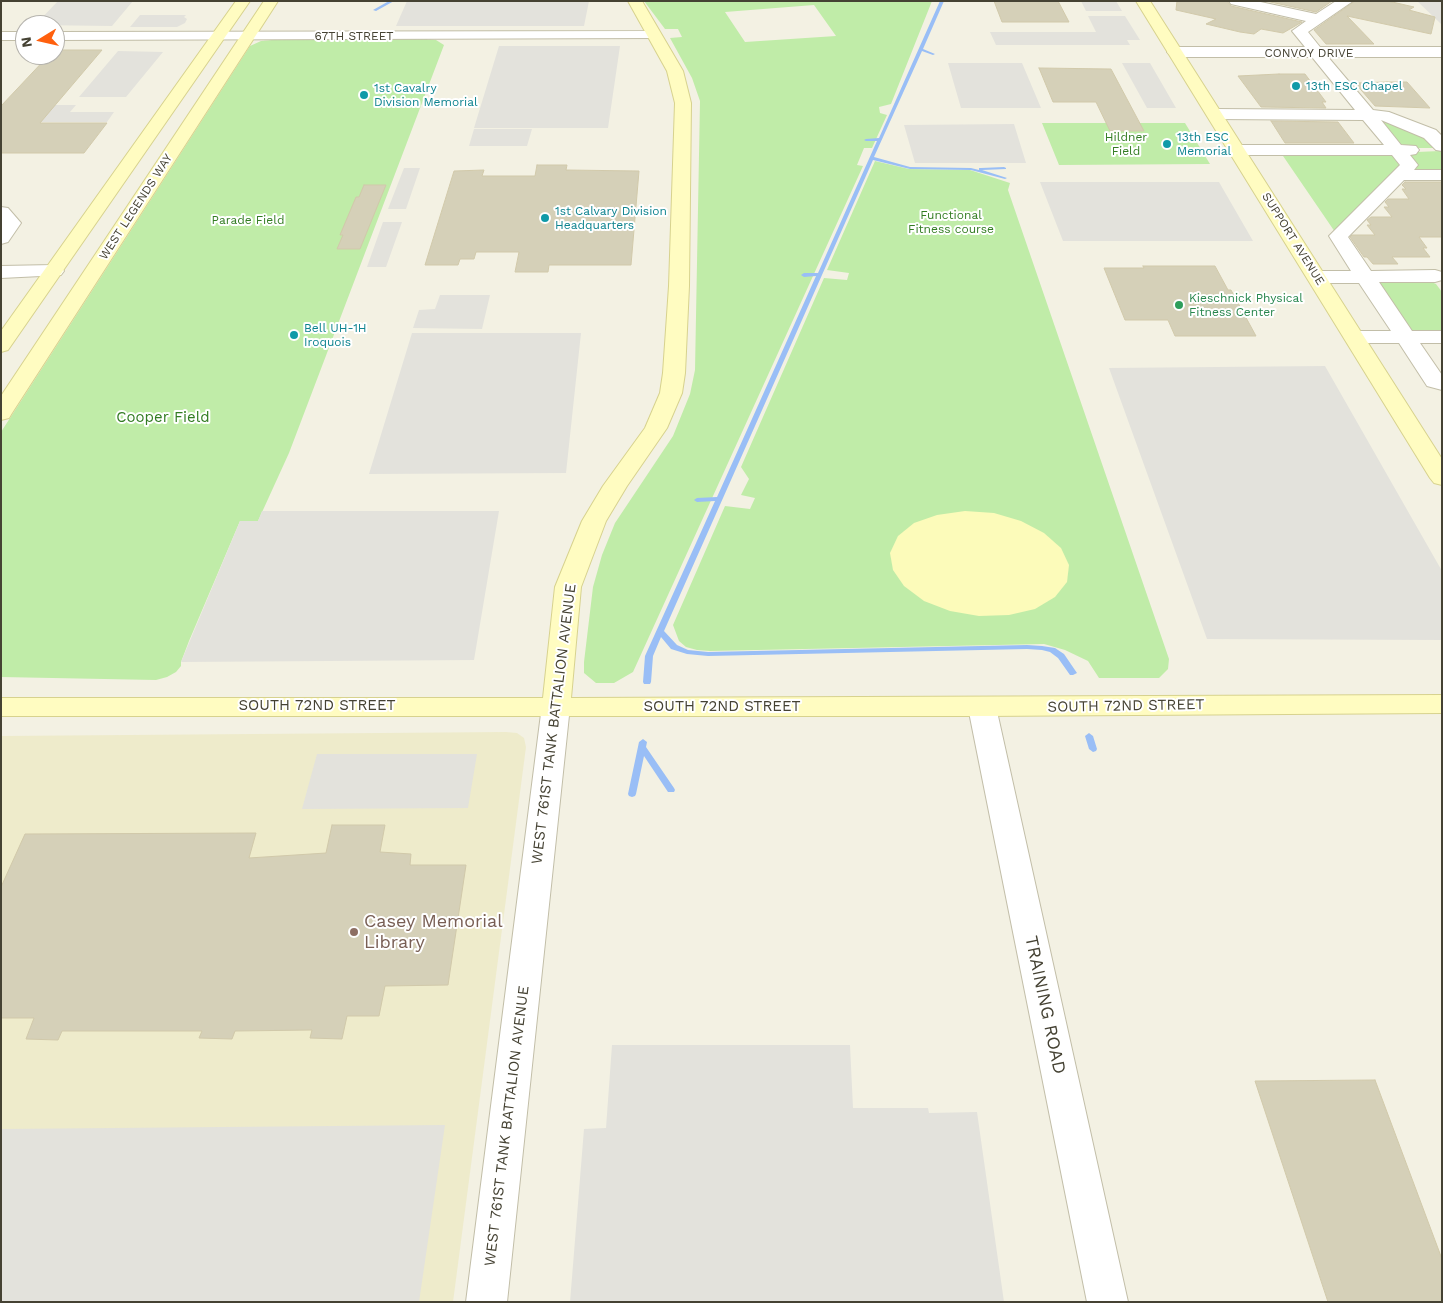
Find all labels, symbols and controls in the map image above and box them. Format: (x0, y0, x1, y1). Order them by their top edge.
north arrow (15, 15, 65, 65)
street label: 67TH STREET (314, 29, 394, 43)
text: N (17, 36, 35, 49)
street label: CONVOY DRIVE (1265, 46, 1353, 60)
place label: 13th ESC Chapel (1306, 79, 1402, 93)
marker: 13th ESC Chapel (1290, 80, 1302, 92)
place label: 1st Cavalry Division Memorial (374, 81, 478, 109)
marker: 1st Cavalry Division Memorial (358, 89, 370, 101)
park label: Hildner Field (1105, 130, 1147, 158)
place label: 13th ESC Memorial (1177, 130, 1231, 158)
marker: 13th ESC Memorial (1161, 138, 1173, 150)
street label: WEST LEGENDS WAY (96, 151, 176, 263)
street label: SUPPORT AVENUE (1259, 190, 1327, 288)
place label: 1st Calvary Division Headquarters (555, 204, 667, 232)
park label: Functional Fitness course (908, 208, 994, 236)
marker: 1st Calvary Division Headquarters (539, 212, 551, 224)
park label: Parade Field (212, 213, 284, 227)
place label: Kieschnick Physical Fitness Center (1189, 291, 1303, 319)
marker: Kieschnick Physical Fitness Center (1173, 299, 1185, 311)
place label: Bell UH-1H Iroquois (304, 321, 367, 349)
marker: Bell UH-1H Iroquois (288, 329, 300, 341)
park label: Cooper Field (116, 409, 210, 427)
street label: WEST 761ST TANK BATTALION AVENUE (528, 583, 580, 865)
street label: SOUTH 72ND STREET (1047, 696, 1205, 716)
street label: SOUTH 72ND STREET (238, 697, 396, 715)
street label: SOUTH 72ND STREET (643, 698, 801, 716)
place label: Casey Memorial Library (364, 911, 503, 954)
marker: Casey Memorial Library (348, 926, 360, 938)
street label: TRAINING ROAD (1020, 934, 1070, 1076)
street label: WEST 761ST TANK BATTALION AVENUE (481, 985, 533, 1267)

